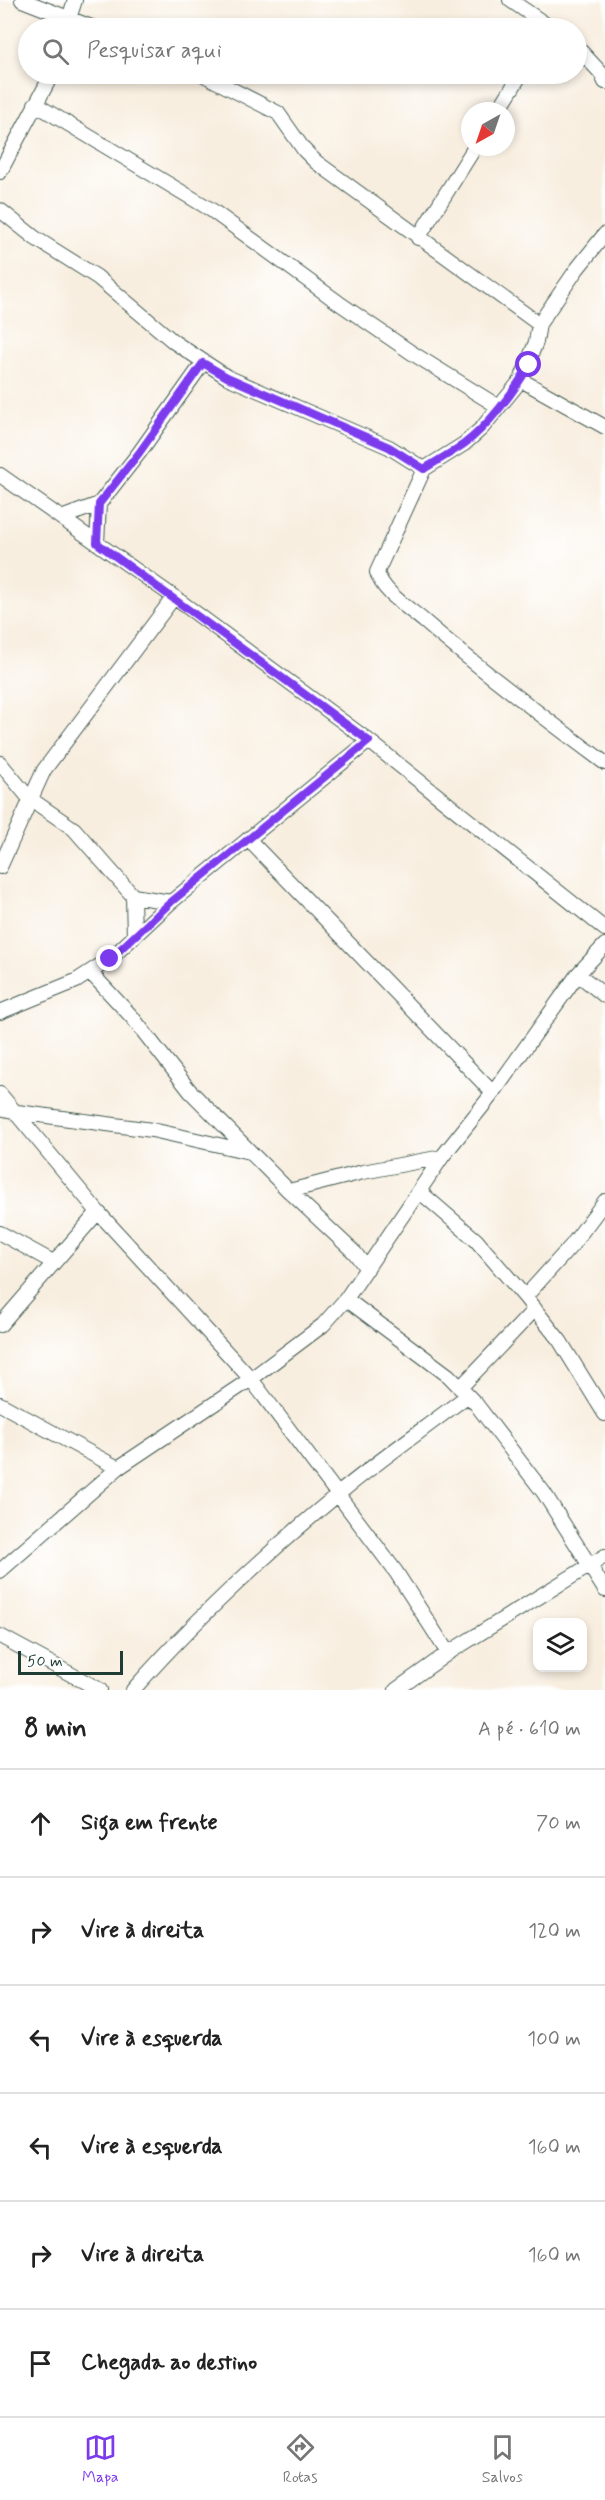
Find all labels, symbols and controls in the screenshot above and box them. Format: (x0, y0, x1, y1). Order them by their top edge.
search box (18, 18, 587, 84)
icon: search (39, 35, 72, 68)
text: Pesquisar aqui (87, 37, 222, 65)
north arrow (461, 102, 515, 156)
route start (515, 351, 541, 377)
route end (96, 945, 122, 971)
map controls (533, 1618, 587, 1672)
button: layers (533, 1618, 587, 1672)
scale bar (18, 1648, 123, 1676)
text: 50 m (27, 1651, 63, 1672)
text: 8 min (24, 1712, 87, 1746)
text: A pé · 610 m (478, 1716, 581, 1743)
icon: ahead (24, 1807, 57, 1840)
text: Siga em frente (81, 1809, 218, 1837)
text: 70 m (536, 1810, 581, 1837)
icon: right (24, 1915, 57, 1948)
text: Vire à direita (81, 1917, 204, 1945)
text: 120 m (528, 1918, 581, 1945)
icon: left (24, 2023, 57, 2056)
text: Vire à esquerda (81, 2025, 222, 2053)
text: 100 m (527, 2026, 581, 2053)
icon: left (24, 2131, 57, 2164)
text: Vire à esquerda (81, 2133, 222, 2161)
text: 160 m (528, 2134, 581, 2161)
icon: right (24, 2239, 57, 2272)
text: Vire à direita (81, 2241, 204, 2269)
text: 160 m (528, 2242, 581, 2269)
icon: arrive (24, 2347, 57, 2380)
text: Chegada ao destino (81, 2349, 257, 2377)
tab: Mapa (82, 2431, 119, 2488)
tab: Rotas (283, 2431, 318, 2488)
tab: Salvos (482, 2431, 523, 2488)

